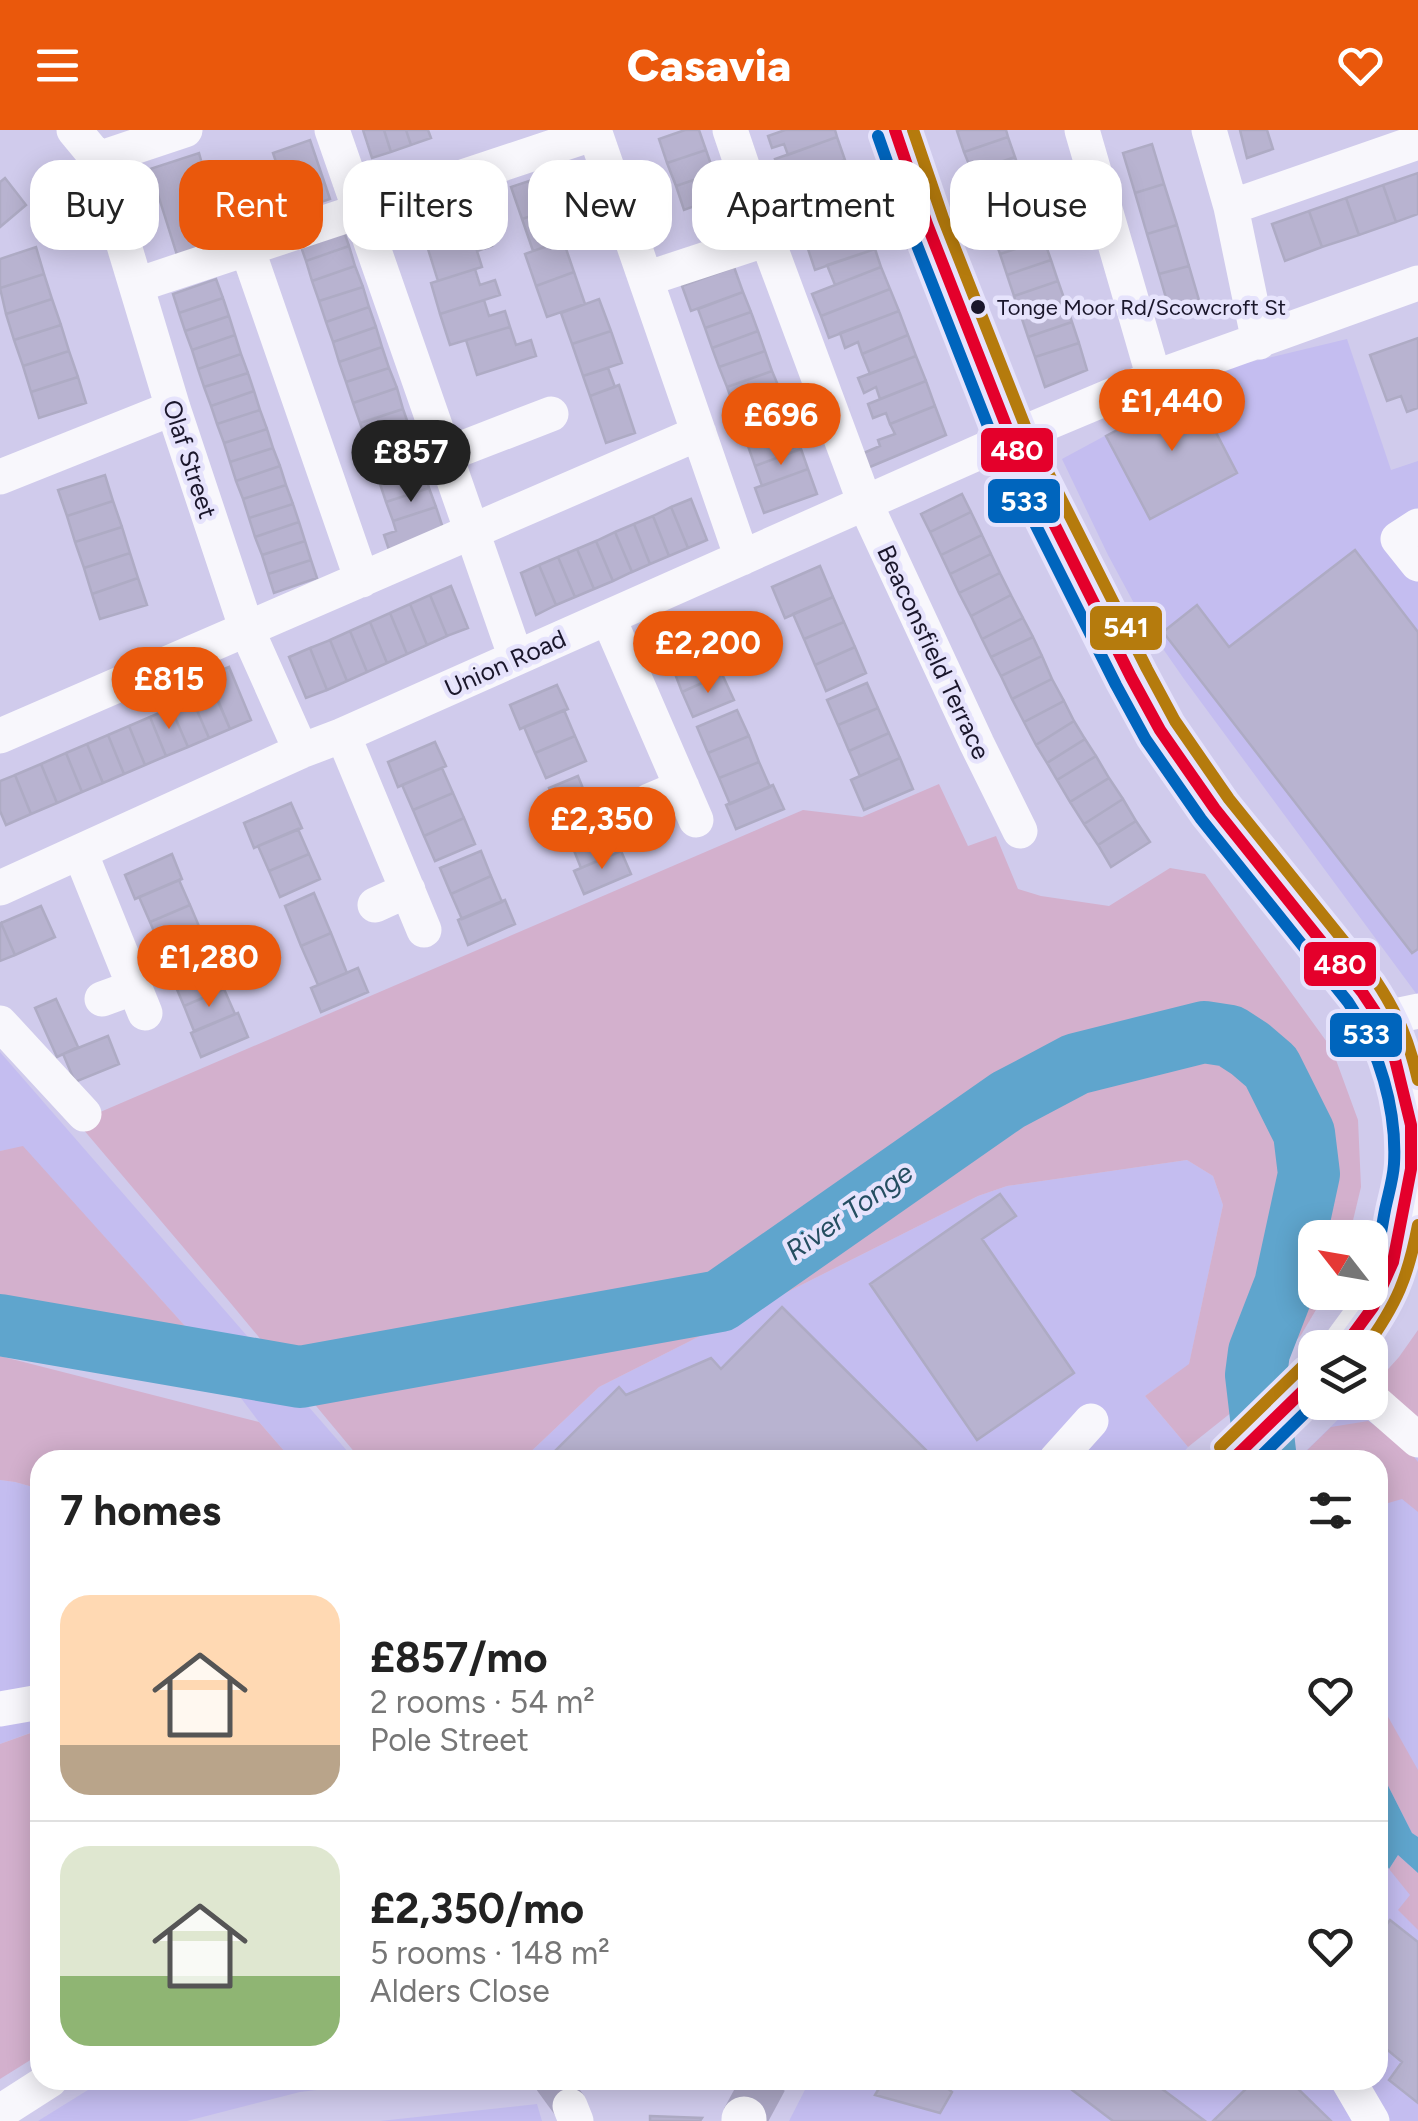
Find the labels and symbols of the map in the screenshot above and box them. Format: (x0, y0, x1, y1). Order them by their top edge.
place label: Tonge Moor Rd/Scowcroft St (997, 294, 1286, 321)
marker: Tonge Moor Rd/Scowcroft St (968, 297, 988, 317)
pin: £1,440 (1091, 369, 1253, 454)
pin: £696 (722, 383, 840, 468)
street label: Olaf Street (157, 396, 223, 522)
pin: £857 (352, 420, 470, 505)
line badge: 480 (979, 426, 1055, 474)
text: 480 (990, 433, 1044, 467)
line badge: 533 (986, 477, 1062, 525)
text: 533 (1000, 484, 1048, 518)
street label: Beaconsfield Terrace (871, 540, 997, 764)
line badge: 541 (1088, 604, 1164, 652)
text: 541 (1103, 610, 1149, 644)
pin: £2,200 (627, 611, 789, 696)
street label: Union Road (440, 623, 570, 703)
pin: £815 (110, 647, 228, 732)
pin: £2,350 (521, 787, 683, 872)
pin: £1,280 (128, 925, 290, 1010)
line badge: 480 (1302, 940, 1378, 988)
text: 480 (1313, 947, 1367, 981)
line badge: 533 (1328, 1011, 1404, 1059)
text: 533 (1342, 1017, 1390, 1051)
water label: River Tonge (779, 1155, 919, 1267)
north arrow (1298, 1220, 1388, 1310)

